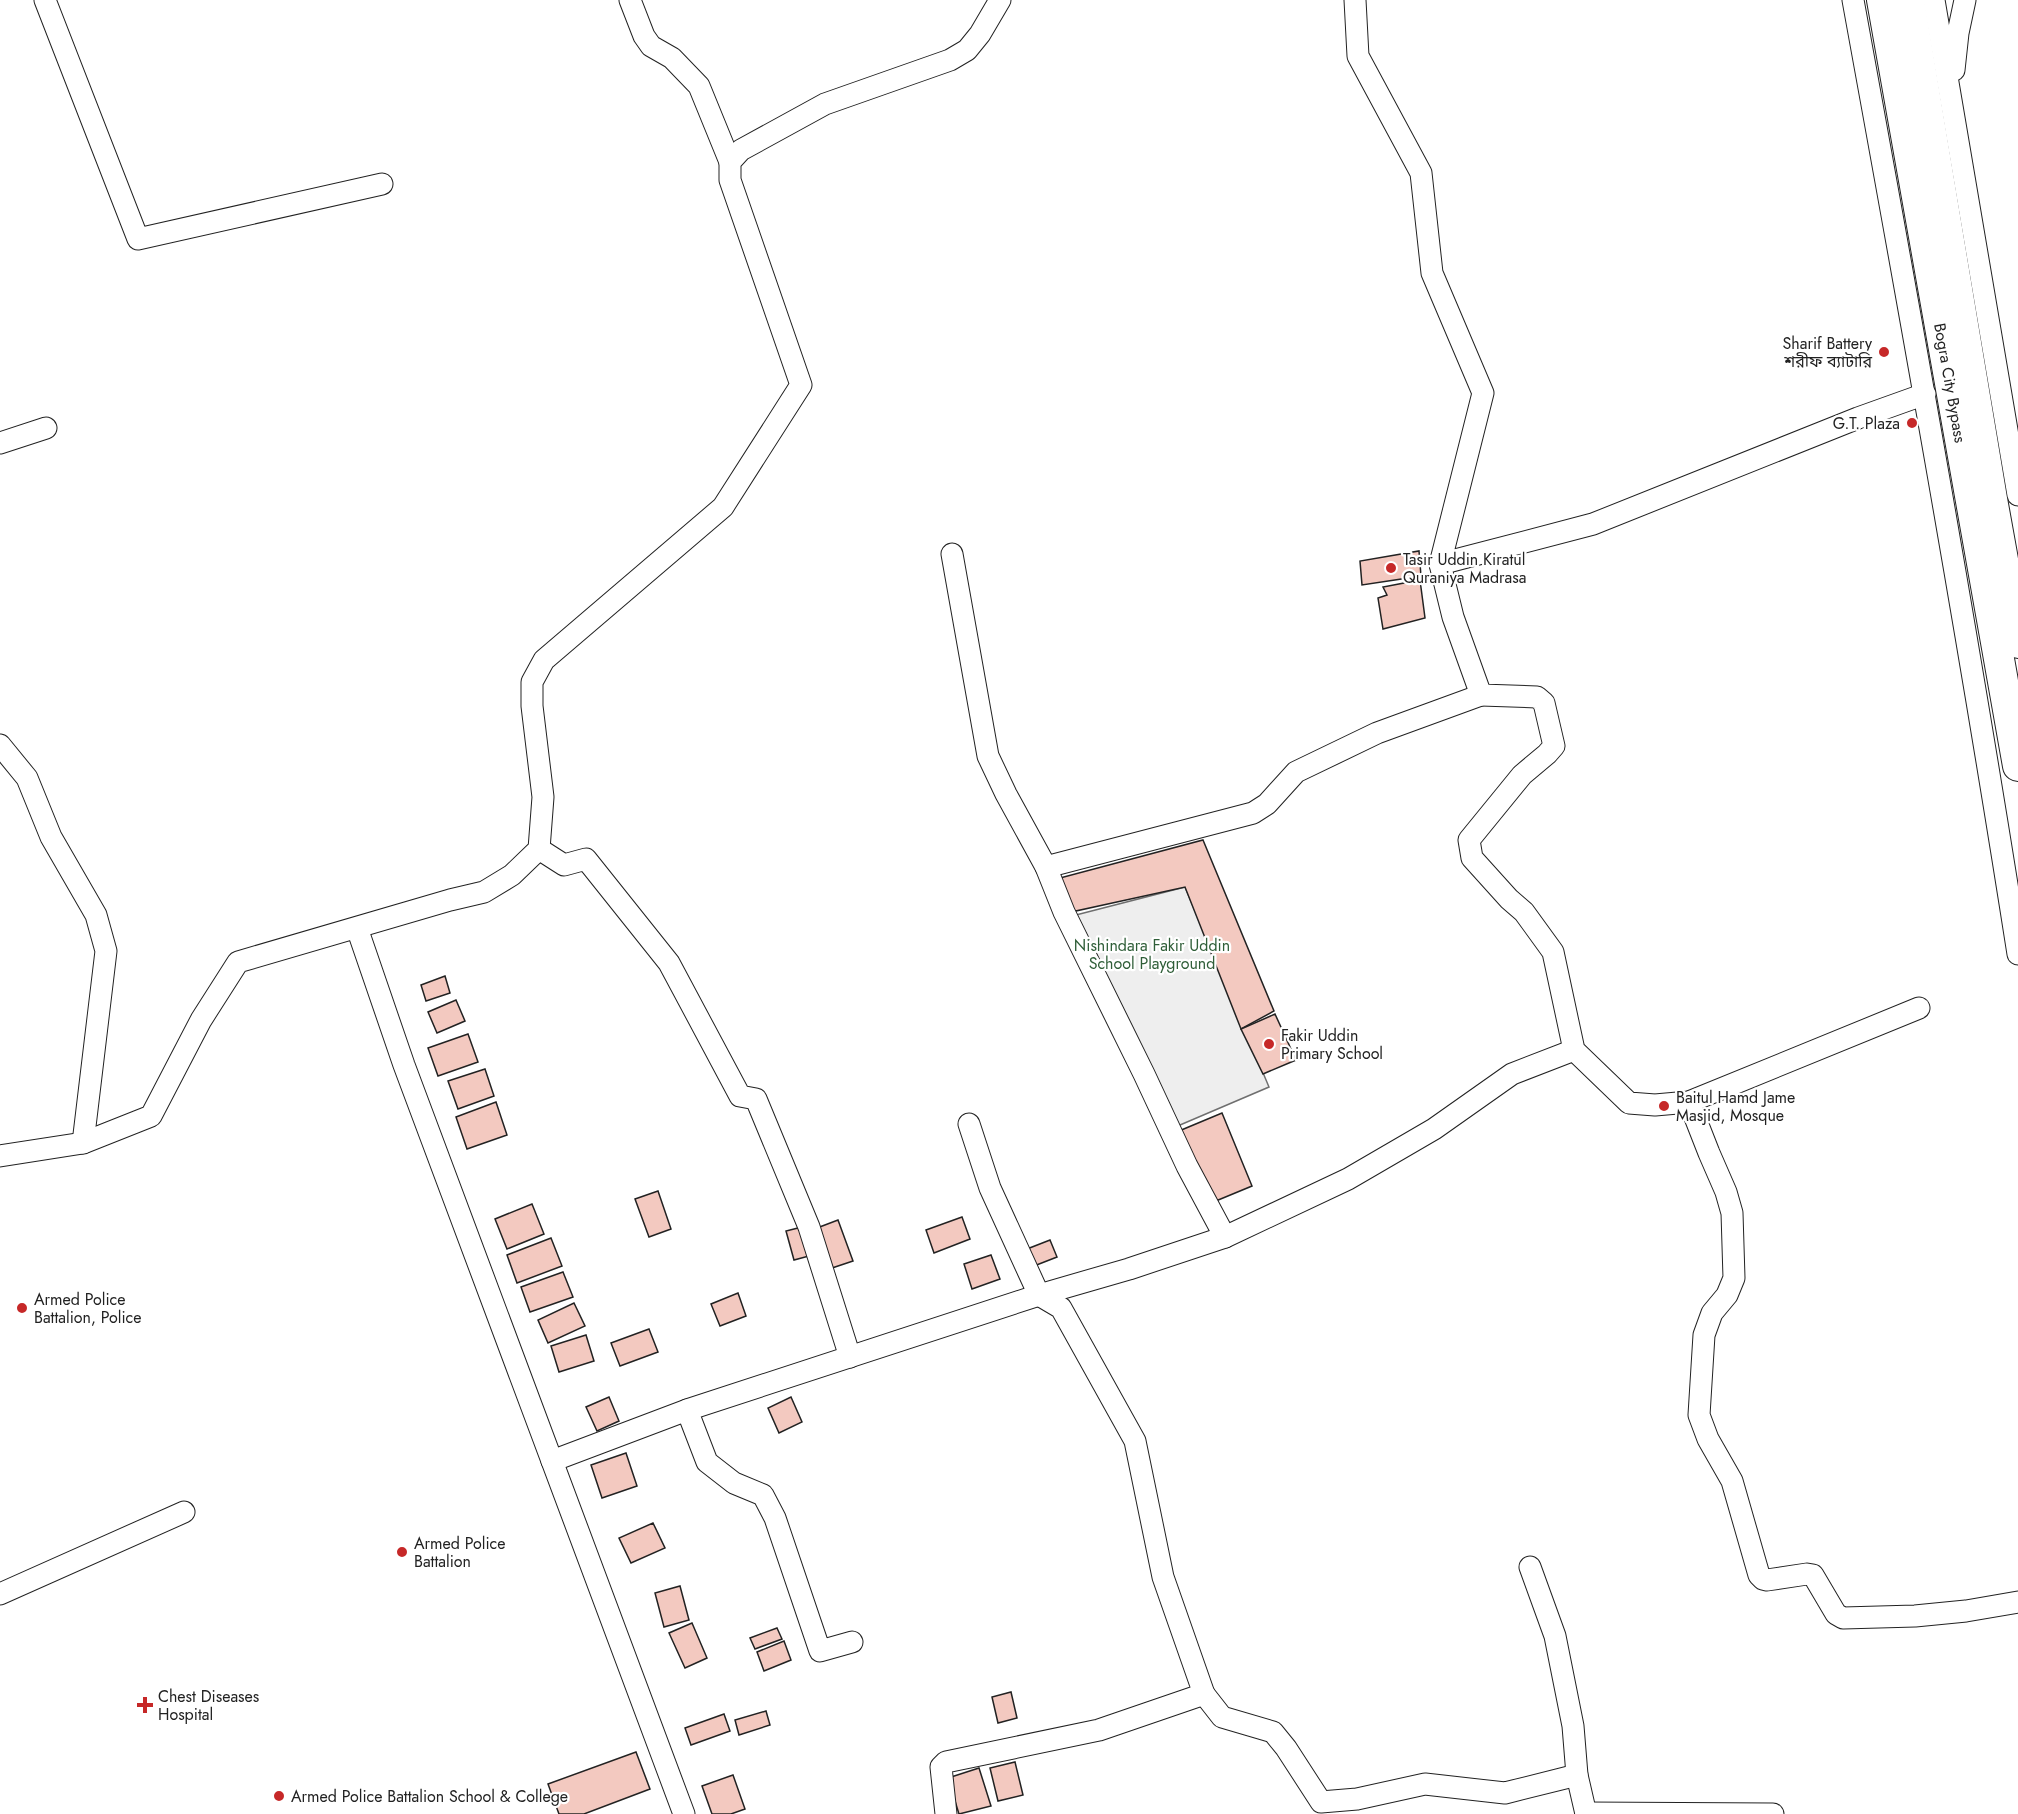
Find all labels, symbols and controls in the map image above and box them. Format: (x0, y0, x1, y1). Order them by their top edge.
street label: Bogra City Bypass (1928, 321, 1972, 445)
place label: Sharif Battery শরীফ ব্যাটারি (1783, 332, 1873, 373)
marker: Sharif Battery শরীফ ব্যাটারি (1877, 345, 1891, 359)
place label: G.T. Plaza (1833, 412, 1900, 435)
marker: G.T. Plaza (1905, 416, 1919, 430)
place label: Tasir Uddin Kiratul Quraniya Madrasa (1403, 548, 1526, 589)
marker: Tasir Uddin Kiratul Quraniya Madrasa (1384, 561, 1398, 575)
park label: Nishindara Fakir Uddin School Playground (1074, 934, 1230, 975)
place label: Fakir Uddin Primary School (1281, 1024, 1383, 1065)
marker: Fakir Uddin Primary School (1262, 1037, 1276, 1051)
place label: Baitul Hamd Jame Masjid, Mosque (1676, 1086, 1795, 1127)
marker: Baitul Hamd Jame Masjid, Mosque (1657, 1099, 1671, 1113)
place label: Armed Police Battalion, Police (34, 1288, 141, 1329)
marker: Armed Police Battalion, Police (15, 1301, 29, 1315)
place label: Armed Police Battalion (414, 1532, 505, 1573)
marker: Armed Police Battalion (395, 1545, 409, 1559)
place label: Chest Diseases Hospital (158, 1685, 259, 1726)
marker: Chest Diseases Hospital (136, 1696, 154, 1714)
place label: Armed Police Battalion School & College (291, 1785, 568, 1808)
marker: Armed Police Battalion School & College (272, 1789, 286, 1803)

